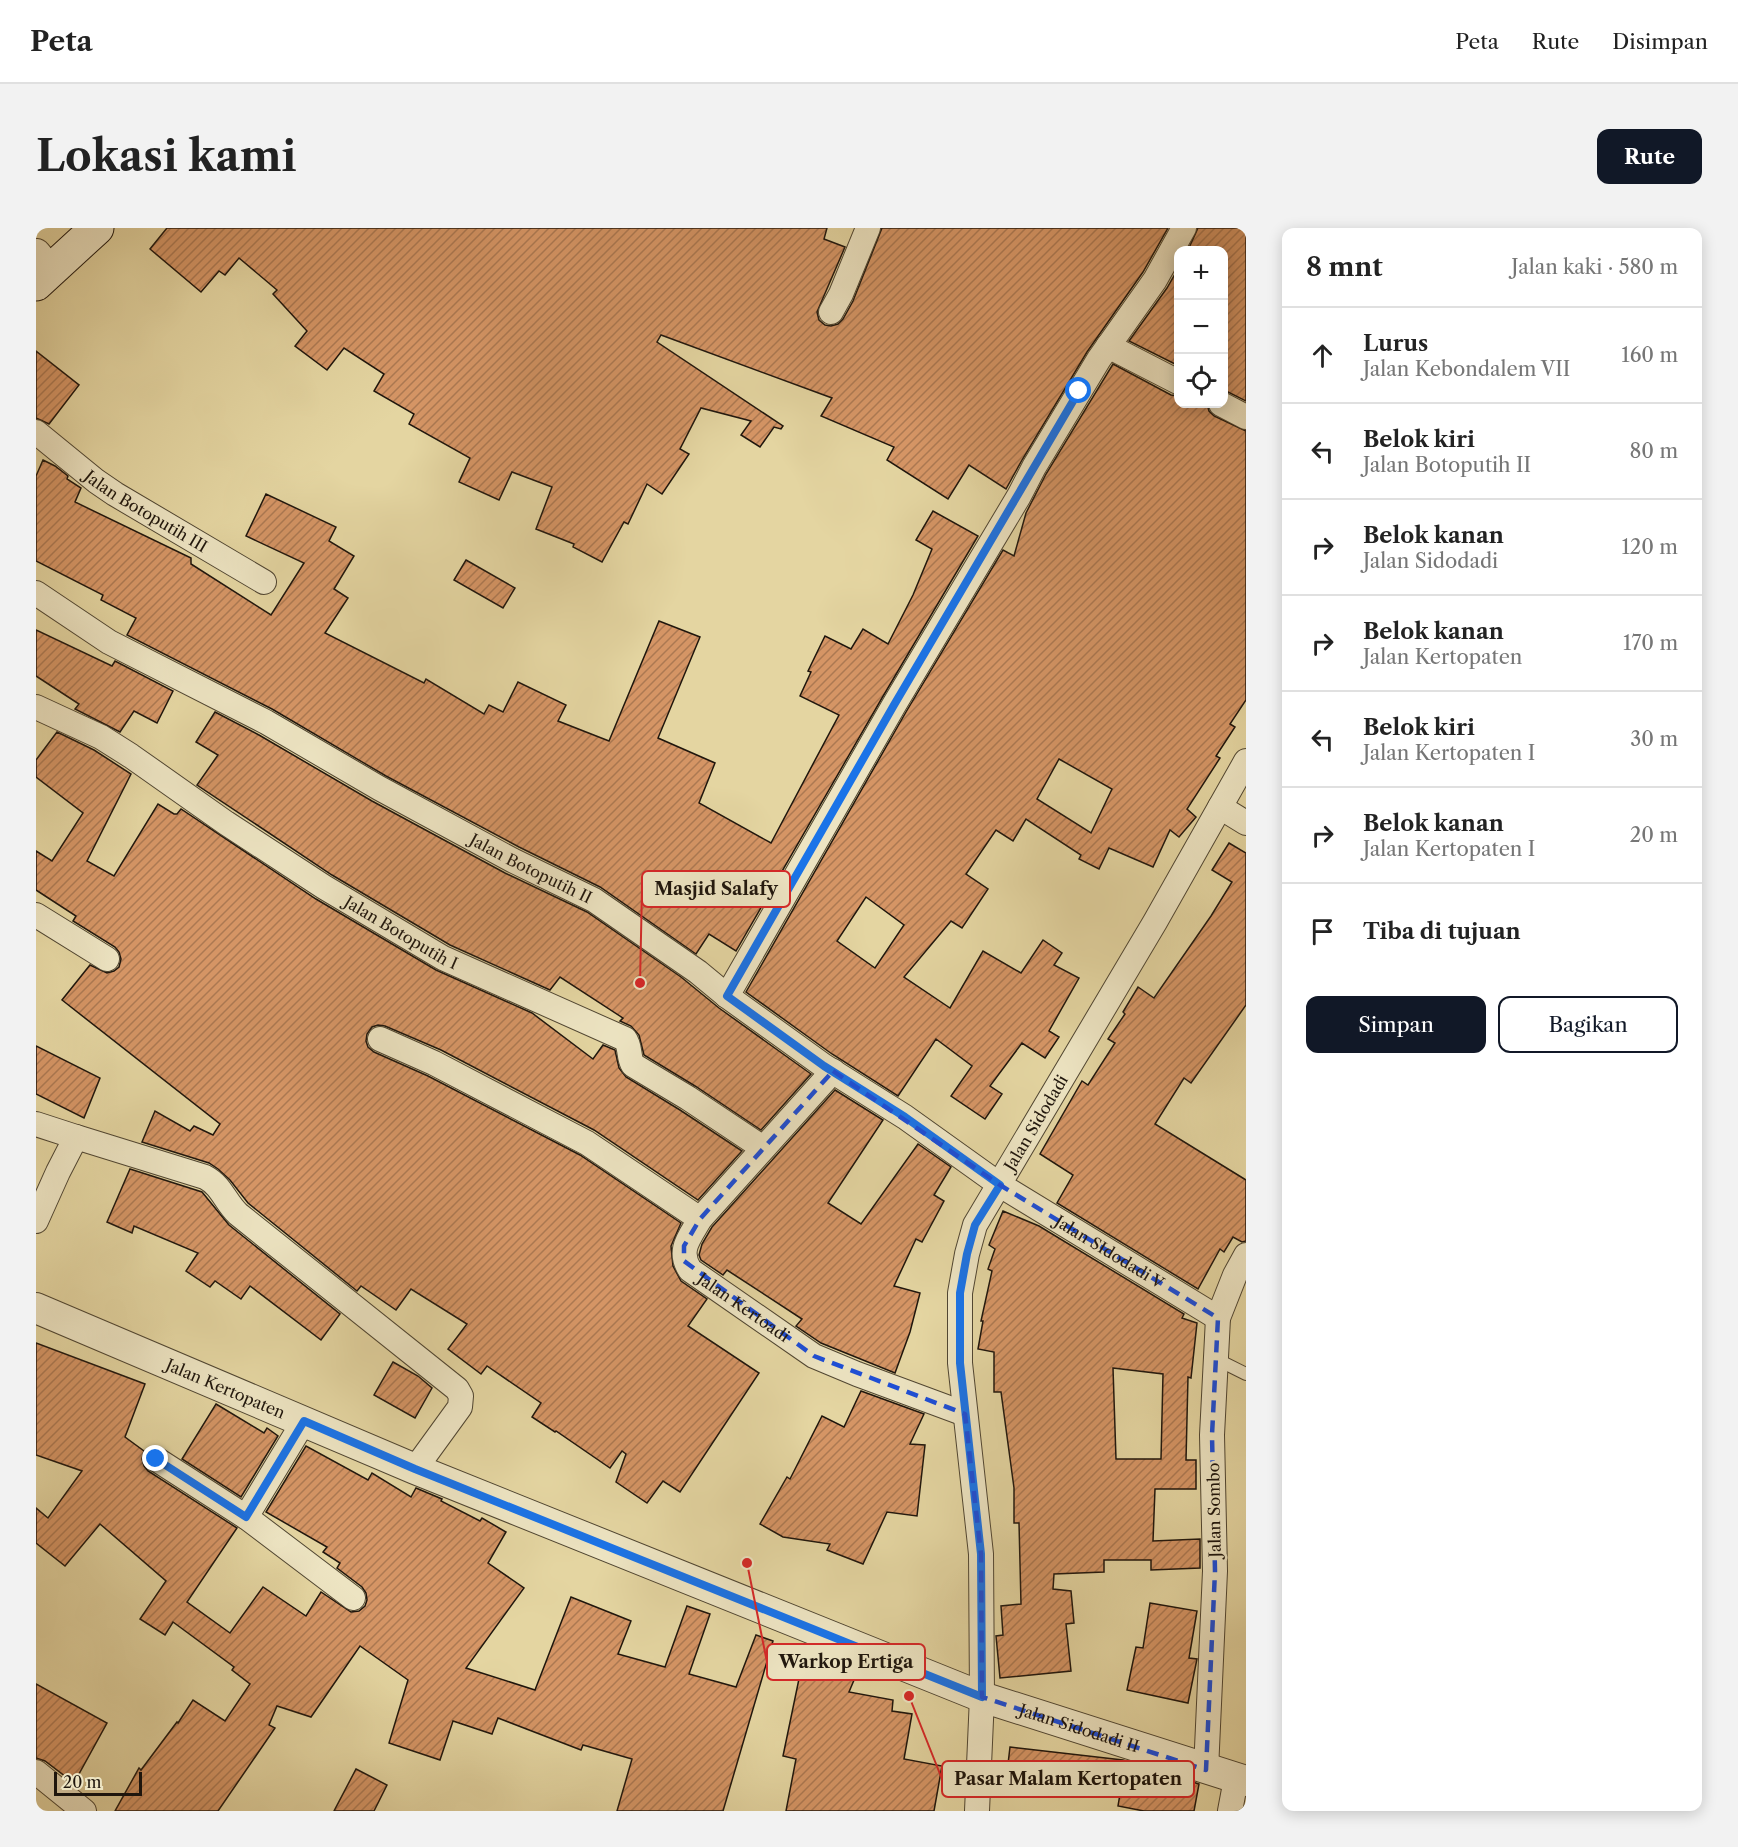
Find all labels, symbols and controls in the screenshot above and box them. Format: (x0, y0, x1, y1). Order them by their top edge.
text: Peta (30, 24, 93, 58)
text: Peta (1455, 29, 1499, 54)
text: Rute (1532, 29, 1579, 54)
text: Disimpan (1612, 29, 1708, 54)
button: Rute (1597, 129, 1702, 184)
text: Lokasi kami (36, 130, 297, 182)
map controls (1174, 246, 1228, 408)
button: + (1174, 246, 1228, 300)
text: 8 mnt (1306, 251, 1383, 283)
text: Jalan kaki · 580 m (1511, 255, 1678, 279)
button: − (1174, 300, 1228, 354)
text: Lurus (1363, 330, 1428, 357)
icon: ahead (1306, 339, 1339, 372)
text: 160 m (1621, 343, 1678, 367)
button: locate (1174, 354, 1228, 408)
text: Jalan Kebondalem VII (1363, 357, 1570, 381)
route start (1065, 377, 1091, 403)
text: Belok kiri (1363, 426, 1475, 453)
icon: left (1306, 435, 1339, 468)
text: 80 m (1630, 439, 1678, 463)
text: Jalan Botoputih II (1363, 453, 1531, 477)
street label: Jalan Botoputih III (78, 464, 211, 556)
text: Belok kanan (1363, 522, 1504, 549)
icon: right (1306, 531, 1339, 564)
text: 120 m (1621, 535, 1678, 559)
text: Jalan Sidodadi (1363, 549, 1498, 573)
text: Belok kanan (1363, 618, 1504, 645)
icon: right (1306, 627, 1339, 660)
text: 170 m (1623, 631, 1678, 655)
text: Jalan Kertopaten (1363, 645, 1522, 669)
text: Belok kiri (1363, 714, 1475, 741)
icon: left (1306, 723, 1339, 756)
text: 30 m (1630, 727, 1678, 751)
text: Jalan Kertopaten I (1363, 741, 1535, 765)
text: Belok kanan (1363, 810, 1504, 837)
icon: right (1306, 819, 1339, 852)
text: 20 m (1630, 823, 1678, 847)
street label: Jalan Botoputih II (464, 828, 596, 908)
text: Jalan Kertopaten I (1363, 837, 1535, 861)
callout: Masjid Salafy (642, 871, 790, 907)
text: Masjid Salafy (654, 878, 779, 900)
street label: Jalan Botoputih I (338, 890, 461, 973)
icon: arrive (1306, 915, 1339, 948)
text: Tiba di tujuan (1363, 918, 1521, 945)
button: Simpan (1306, 996, 1486, 1053)
button: Bagikan (1498, 996, 1678, 1053)
street label: Jalan Sidodadi (998, 1071, 1072, 1177)
street label: Jalan SIdodadi V (1049, 1209, 1168, 1293)
street label: Jalan Kertoadi (691, 1267, 794, 1346)
street label: Jalan Kertopaten (160, 1353, 288, 1423)
route end (142, 1445, 168, 1471)
street label: Jalan Sombo (1203, 1462, 1225, 1561)
callout: Warkop Ertiga (767, 1644, 925, 1680)
text: Warkop Ertiga (778, 1651, 914, 1673)
street label: Jalan Sidodadi II (1014, 1699, 1142, 1756)
callout: Pasar Malam Kertopaten (942, 1761, 1194, 1797)
text: Pasar Malam Kertopaten (954, 1768, 1183, 1790)
scale bar (54, 1769, 142, 1796)
text: 20 m (63, 1772, 102, 1792)

